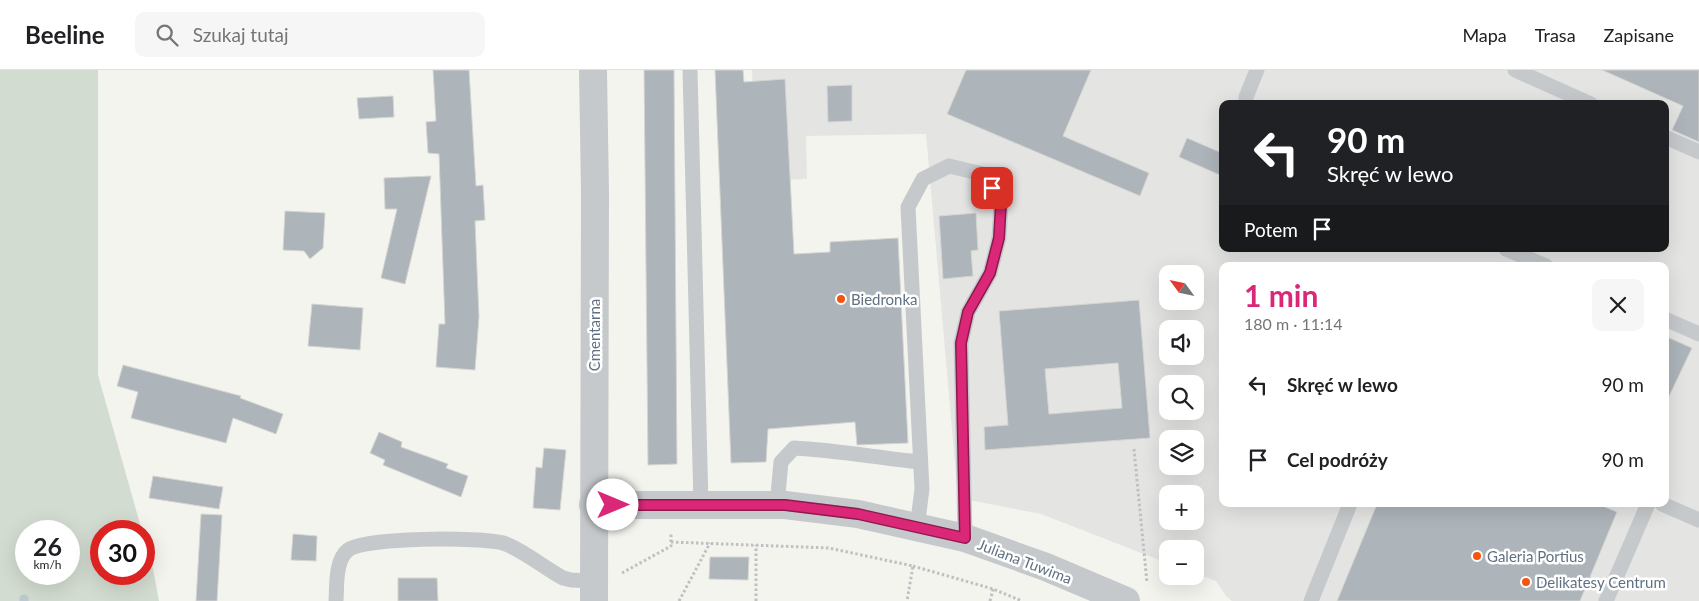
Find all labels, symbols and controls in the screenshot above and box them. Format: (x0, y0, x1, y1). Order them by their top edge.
search box (135, 12, 485, 57)
text: Beeline (25, 20, 105, 49)
icon: search (153, 21, 181, 49)
text: Szukaj tutaj (193, 23, 289, 46)
text: Mapa (1462, 24, 1507, 46)
text: Trasa (1535, 24, 1576, 46)
text: Zapisane (1604, 24, 1674, 46)
text: 90 m (1327, 118, 1405, 160)
icon: left (1244, 120, 1309, 185)
text: Skręć w lewo (1327, 160, 1454, 187)
pin (971, 167, 1013, 209)
icon: arrive (978, 174, 1006, 202)
icon: arrive (1308, 215, 1336, 243)
text: Potem (1244, 218, 1298, 241)
north arrow (1159, 265, 1204, 310)
map controls (1159, 265, 1204, 585)
text: 1 min (1244, 277, 1318, 313)
button: close (1592, 279, 1644, 331)
place label: Biedronka (851, 290, 918, 308)
marker: Biedronka (835, 293, 847, 305)
street label: Cmentarna (585, 299, 603, 371)
text: 180 m · 11:14 (1244, 314, 1343, 333)
button: sound (1159, 320, 1204, 365)
icon: left (1244, 371, 1272, 399)
text: Skręć w lewo (1287, 373, 1398, 396)
text: 90 m (1601, 373, 1644, 396)
button: search (1159, 375, 1204, 420)
button: layers (1159, 430, 1204, 475)
icon: arrive (1244, 446, 1272, 474)
text: Cel podróży (1287, 448, 1388, 471)
text: 90 m (1601, 448, 1644, 471)
position arrow (586, 478, 638, 530)
button: + (1159, 485, 1204, 530)
speed limit sign: 30 (90, 520, 155, 585)
text: 26 (33, 531, 62, 561)
street label: Juliana Tuwima (975, 535, 1075, 587)
button: − (1159, 540, 1204, 585)
place label: Galeria Portius (1487, 547, 1584, 565)
marker: Galeria Portius (1471, 550, 1483, 562)
text: km/h (33, 557, 62, 572)
place label: Delikatesy Centrum (1536, 573, 1666, 591)
marker: Delikatesy Centrum (1520, 576, 1532, 588)

